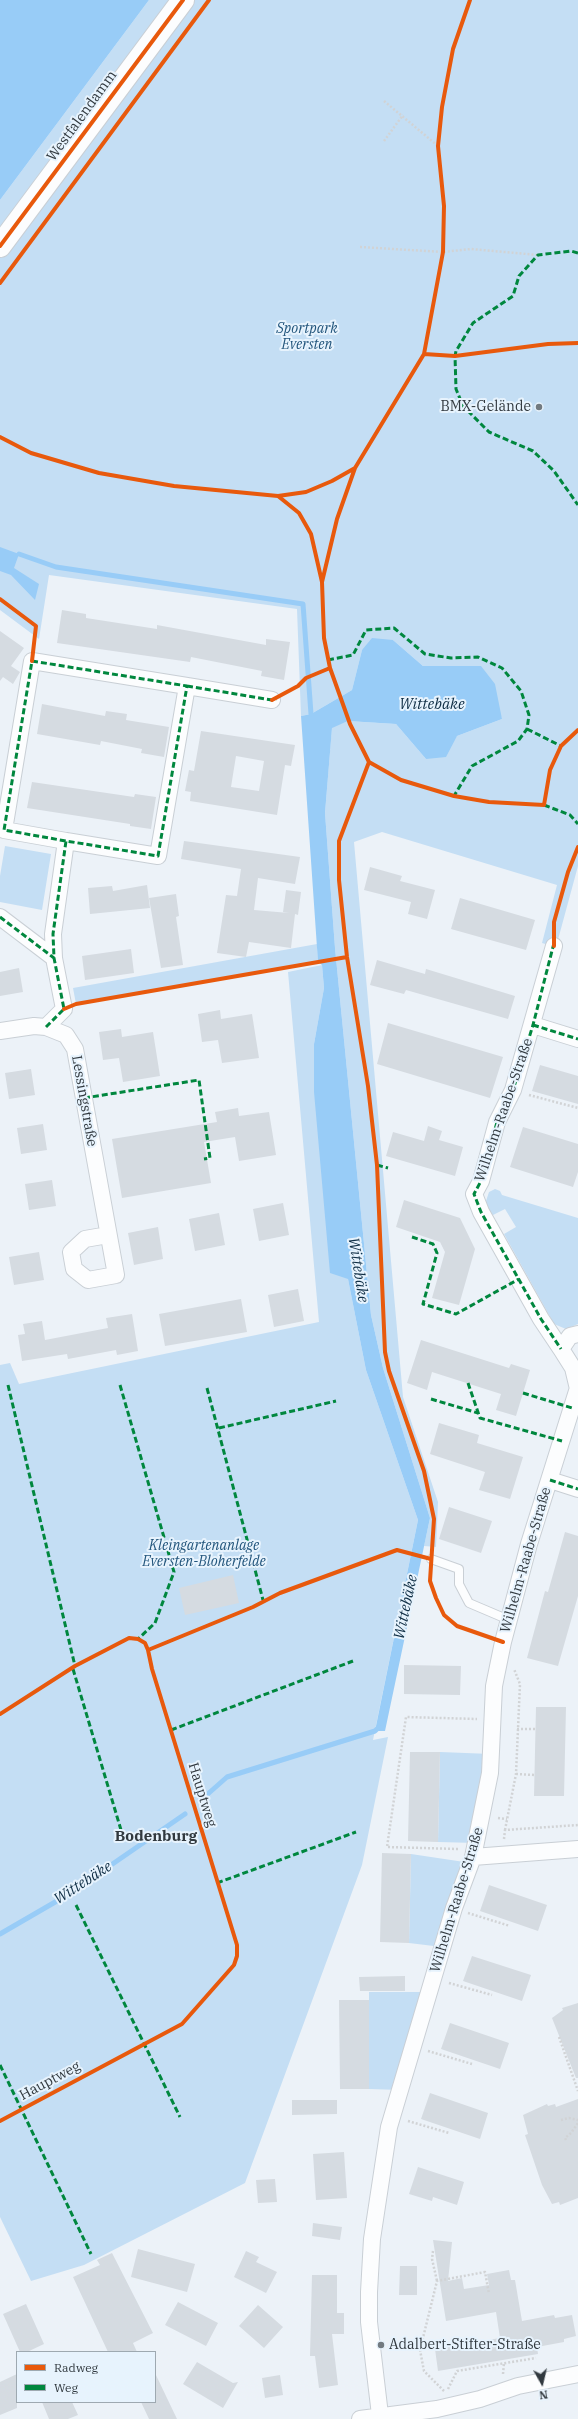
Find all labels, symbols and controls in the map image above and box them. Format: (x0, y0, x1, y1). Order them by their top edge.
street label: Westfalendamm (43, 67, 121, 165)
park label: Sportpark Eversten (276, 321, 338, 354)
place label: BMX-Gelände (440, 399, 531, 415)
marker: BMX-Gelände (534, 402, 544, 412)
water label: Wittebäke (399, 696, 465, 714)
street label: Wilhelm-Raabe-Straße (472, 1036, 536, 1184)
street label: Lessingstraße (68, 1054, 100, 1148)
water label: Wittebäke (344, 1236, 372, 1304)
street label: Wilhelm-Raabe-Straße (497, 1485, 555, 1635)
park label: Kleingartenanlage Eversten-Bloherfelde (142, 1538, 266, 1570)
water label: Wittebäke (390, 1573, 422, 1641)
street label: Hauptweg (184, 1761, 220, 1829)
street label: Wilhelm-Raabe-Straße (427, 1826, 487, 1974)
district label: Bodenburg (115, 1828, 197, 1846)
water label: Wittebäke (51, 1858, 115, 1908)
street label: Hauptweg (17, 2058, 83, 2104)
place label: Adalbert-Stifter-Straße (389, 2337, 541, 2353)
marker: Adalbert-Stifter-Straße (376, 2340, 386, 2350)
legend (16, 2351, 156, 2403)
text: Radweg (54, 2360, 98, 2375)
north arrow (522, 2363, 562, 2403)
text: Weg (54, 2380, 78, 2395)
text: N (538, 2387, 549, 2402)

